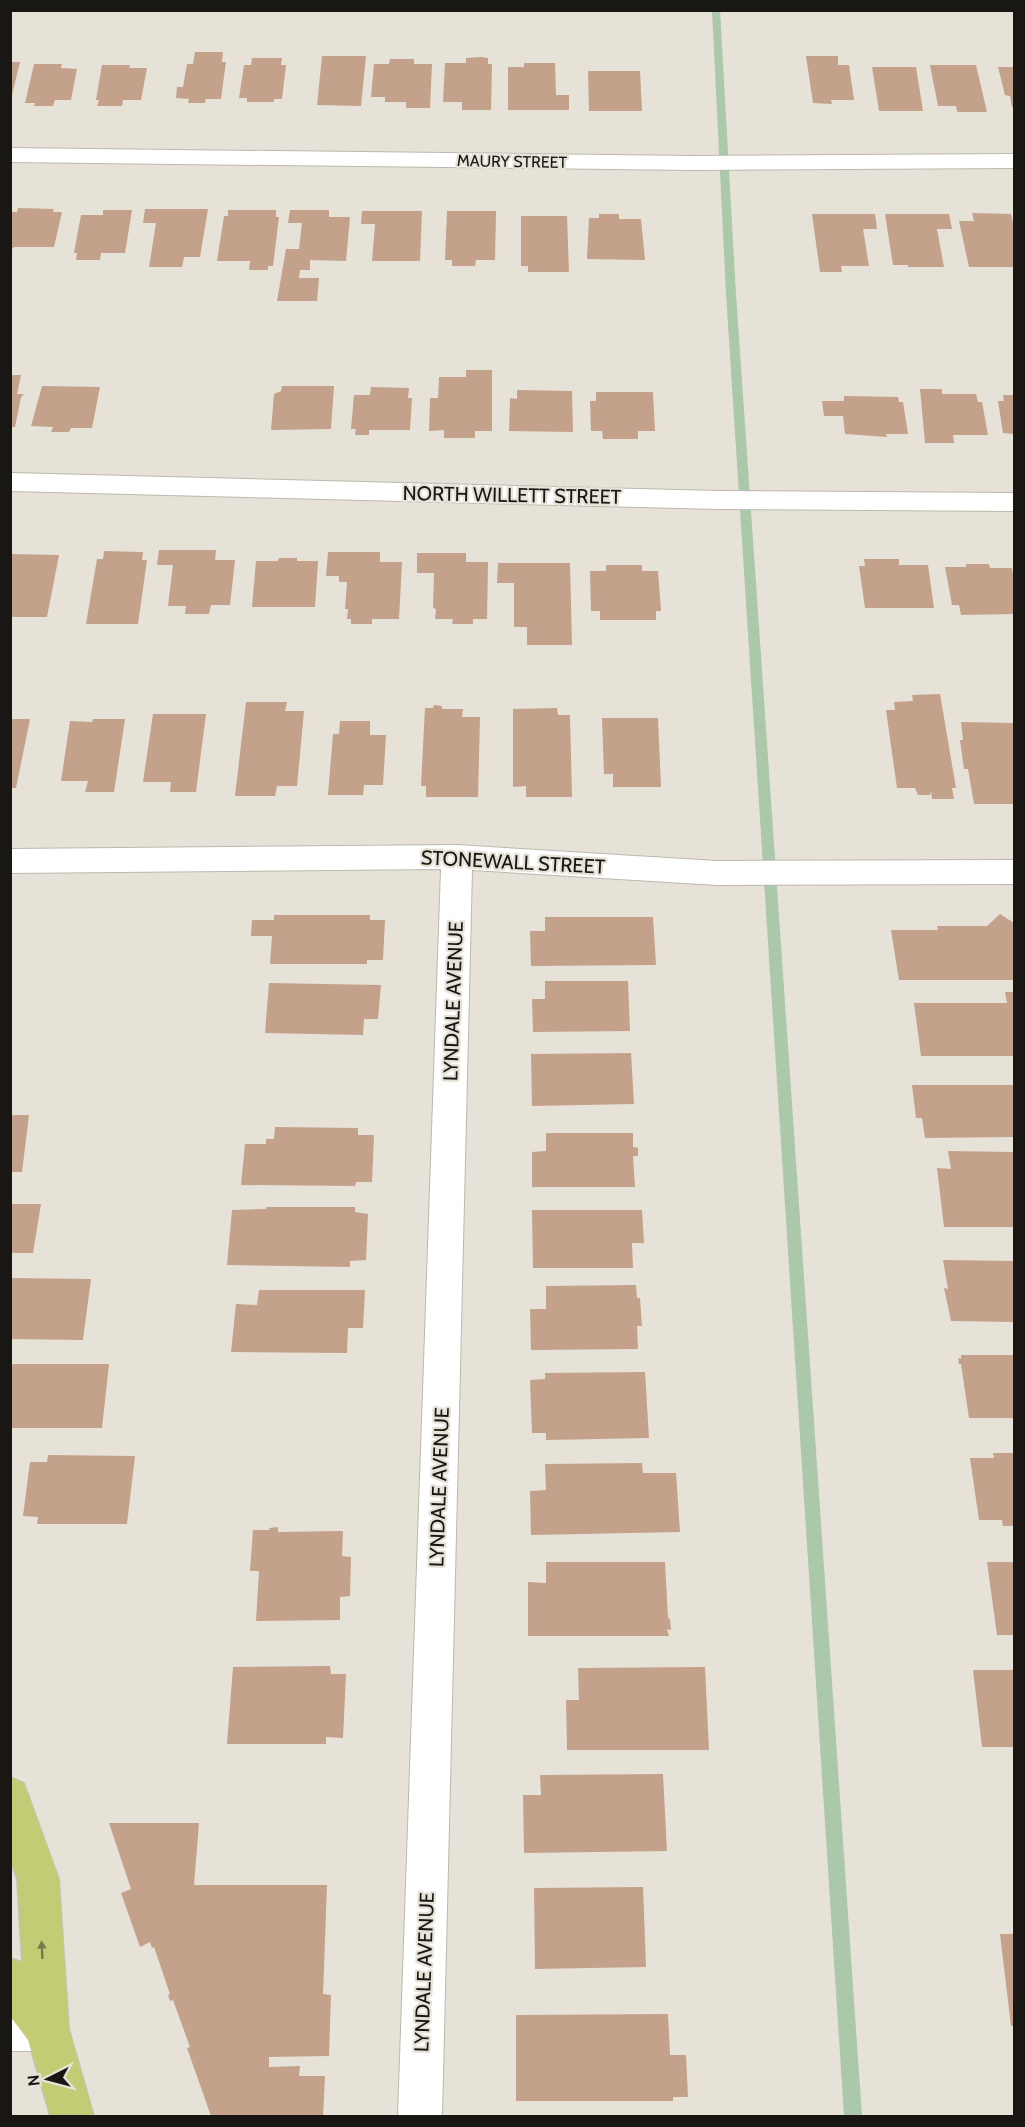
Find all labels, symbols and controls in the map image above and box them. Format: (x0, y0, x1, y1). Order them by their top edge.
street label: MAURY STREET (457, 151, 568, 172)
street label: NORTH WILLETT STREET (402, 481, 622, 509)
street label: STONEWALL STREET (420, 845, 606, 879)
street label: LYNDALE AVENUE (438, 921, 468, 1081)
street label: LYNDALE AVENUE (424, 1407, 454, 1567)
street label: LYNDALE AVENUE (409, 1892, 439, 2052)
one-way arrow (37, 1940, 47, 1959)
north arrow (18, 2049, 78, 2109)
text: N (24, 2074, 44, 2087)

